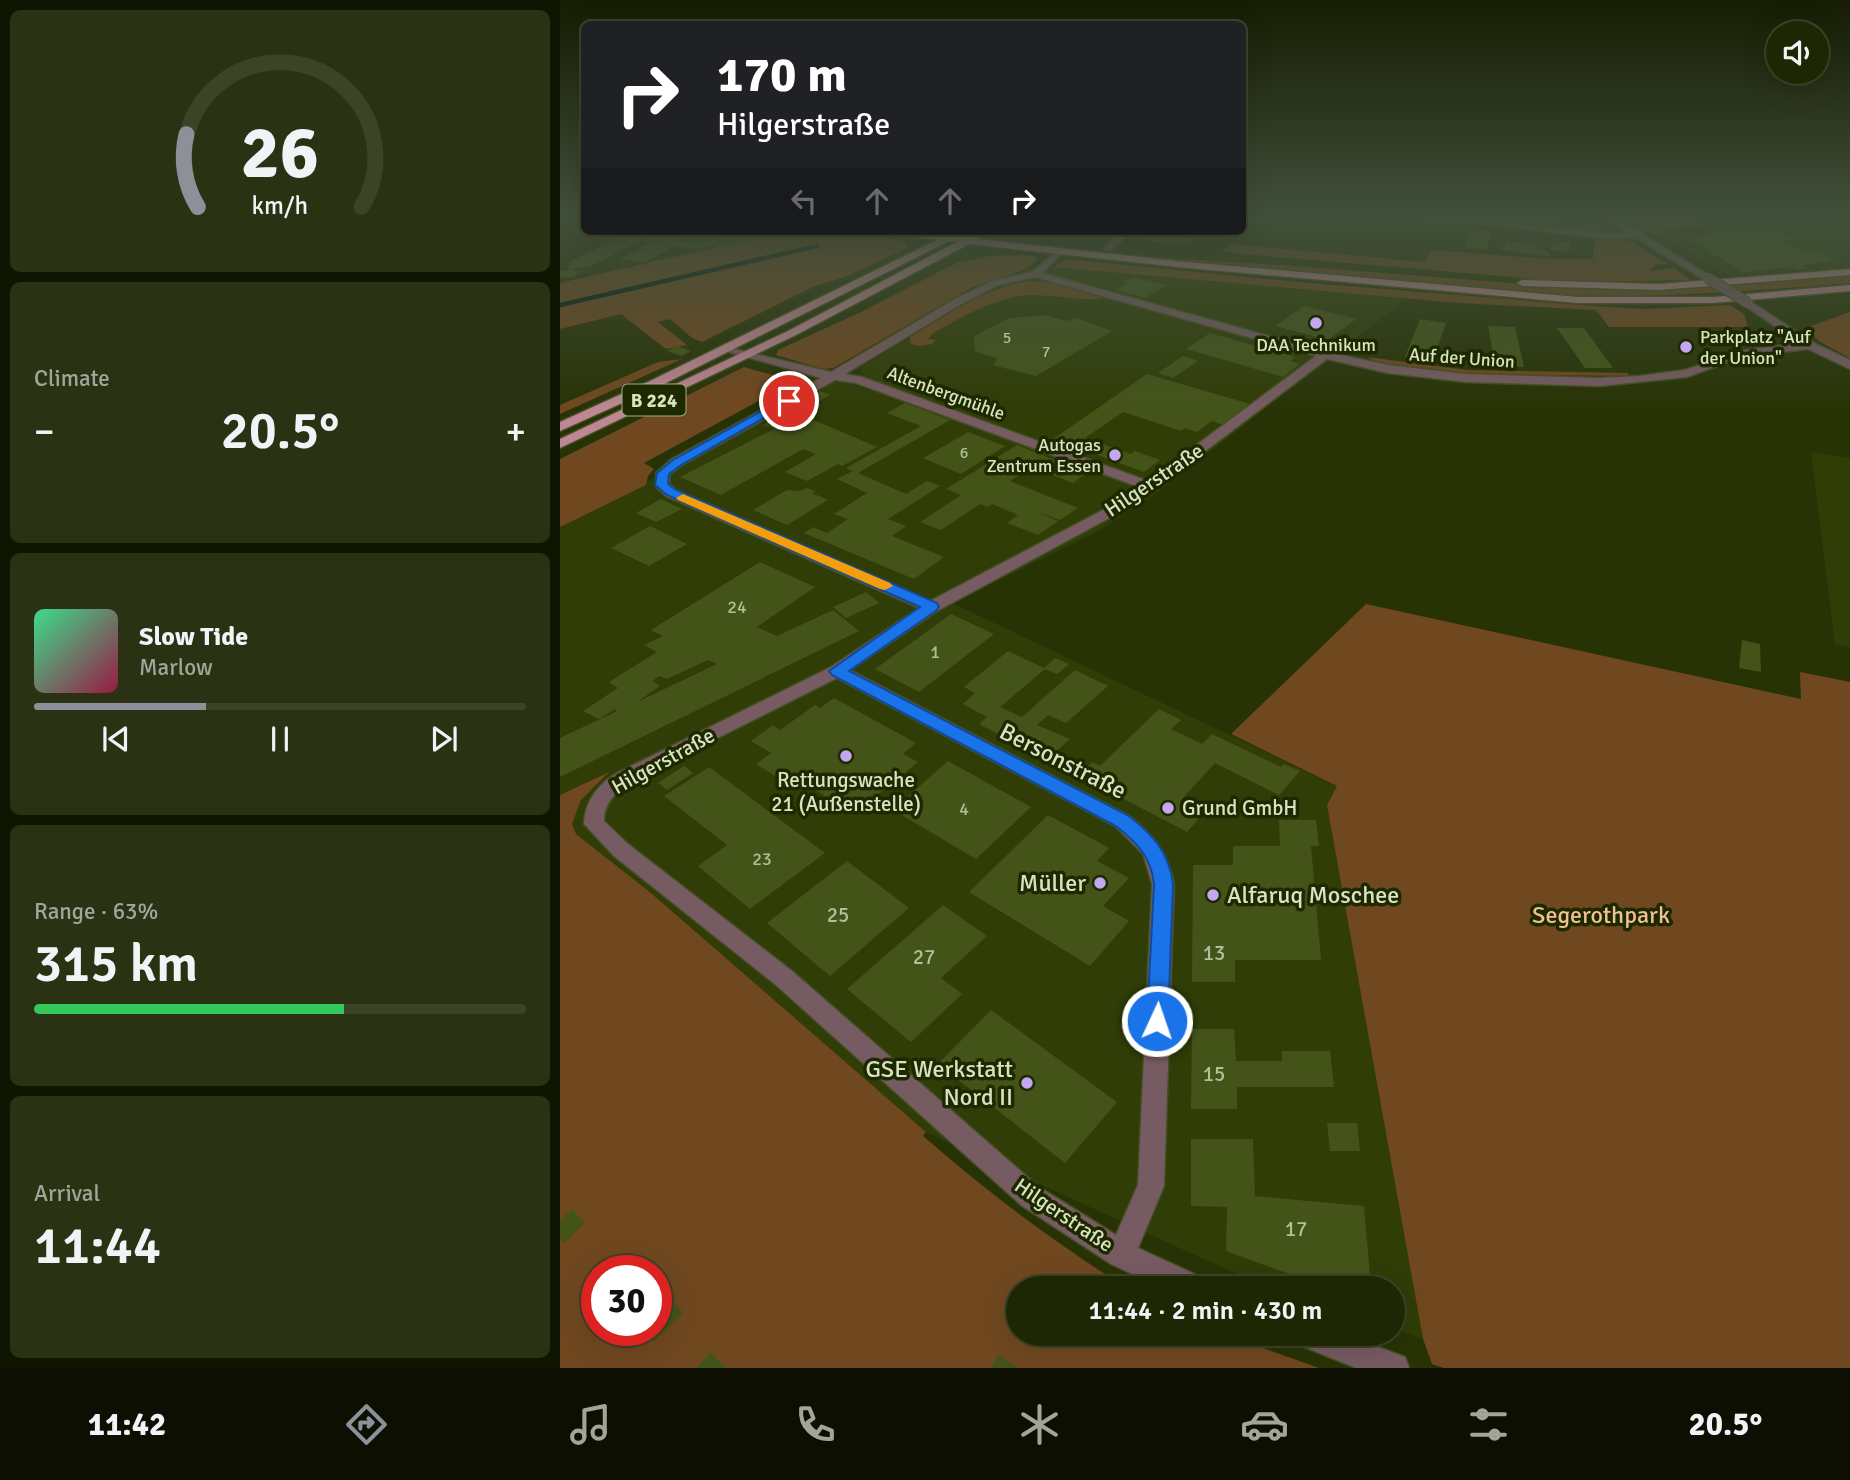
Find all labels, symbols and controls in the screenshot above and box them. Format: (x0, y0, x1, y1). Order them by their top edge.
map controls (1766, 21, 1829, 84)
button: sound (1766, 21, 1829, 84)
text: 170 m (717, 45, 847, 105)
icon: right (602, 49, 693, 140)
text: Hilgerstraße (717, 105, 890, 144)
text: 26 (241, 109, 319, 198)
icon: left (785, 182, 823, 220)
icon: ahead (858, 182, 896, 220)
icon: ahead (931, 182, 969, 220)
icon: right (1004, 182, 1042, 220)
text: km/h (252, 190, 308, 221)
marker: DAA Technikum (1308, 315, 1324, 331)
place label: Parkplatz "Auf der Union" (1700, 326, 1812, 369)
house number: 5 (1003, 328, 1011, 348)
place label: DAA Technikum (1256, 334, 1376, 356)
marker: Parkplatz "Auf der Union" (1678, 339, 1694, 355)
house number: 7 (1042, 342, 1050, 362)
street label: Auf der Union (1409, 343, 1515, 373)
street label: Altenbergmühle (884, 362, 1008, 424)
text: Climate (34, 364, 110, 393)
pin (759, 371, 819, 431)
icon: arrive (770, 382, 808, 420)
road number: B 224 (622, 384, 686, 416)
text: 20.5° (221, 399, 339, 463)
text: − (34, 408, 55, 455)
text: + (505, 408, 526, 455)
place label: Autogas Zentrum Essen (987, 434, 1101, 477)
street label: Hilgerstraße (1100, 437, 1208, 523)
house number: 6 (960, 443, 968, 463)
marker: Autogas Zentrum Essen (1107, 447, 1123, 463)
house number: 24 (727, 596, 747, 618)
text: Slow Tide (139, 621, 248, 653)
house number: 1 (930, 641, 940, 663)
text: Marlow (139, 653, 213, 682)
street label: Bersonstraße (995, 716, 1131, 806)
icon: previous (97, 720, 135, 758)
icon: pause (261, 720, 299, 758)
icon: next (425, 720, 463, 758)
street label: Hilgerstraße (607, 722, 719, 800)
marker: Rettungswache 21 (Außenstelle) (838, 748, 854, 764)
place label: Rettungswache 21 (Außenstelle) (771, 767, 921, 817)
place label: Grund GmbH (1182, 795, 1297, 821)
house number: 4 (959, 798, 969, 820)
marker: Grund GmbH (1160, 800, 1176, 816)
house number: 23 (752, 848, 772, 870)
place label: Müller (1019, 868, 1086, 898)
marker: Müller (1092, 875, 1108, 891)
place label: Alfaruq Moschee (1227, 880, 1399, 910)
marker: Alfaruq Moschee (1205, 887, 1221, 903)
text: Range · 63% (34, 897, 158, 926)
park label: Segerothpark (1532, 900, 1670, 930)
house number: 25 (827, 902, 849, 928)
text: 315 km (34, 932, 198, 996)
house number: 13 (1203, 940, 1225, 966)
house number: 27 (913, 944, 935, 970)
position arrow (1120, 984, 1194, 1058)
place label: GSE Werkstatt Nord II (865, 1054, 1013, 1112)
house number: 15 (1203, 1061, 1225, 1087)
marker: GSE Werkstatt Nord II (1019, 1075, 1035, 1091)
street label: Hilgerstraße (1010, 1172, 1118, 1258)
text: Arrival (34, 1179, 100, 1208)
text: 11:44 (34, 1214, 161, 1278)
house number: 17 (1285, 1216, 1307, 1242)
speed limit sign: 30 (581, 1255, 672, 1346)
text: 11:44 · 2 min · 430 m (1089, 1295, 1322, 1327)
icon: directions (342, 1400, 391, 1449)
icon: music (566, 1400, 615, 1449)
icon: phone (791, 1400, 840, 1449)
icon: climate (1015, 1400, 1064, 1449)
icon: car (1240, 1400, 1289, 1449)
icon: filters (1464, 1400, 1513, 1449)
text: 11:42 (88, 1405, 166, 1444)
text: 20.5° (1688, 1405, 1762, 1444)

